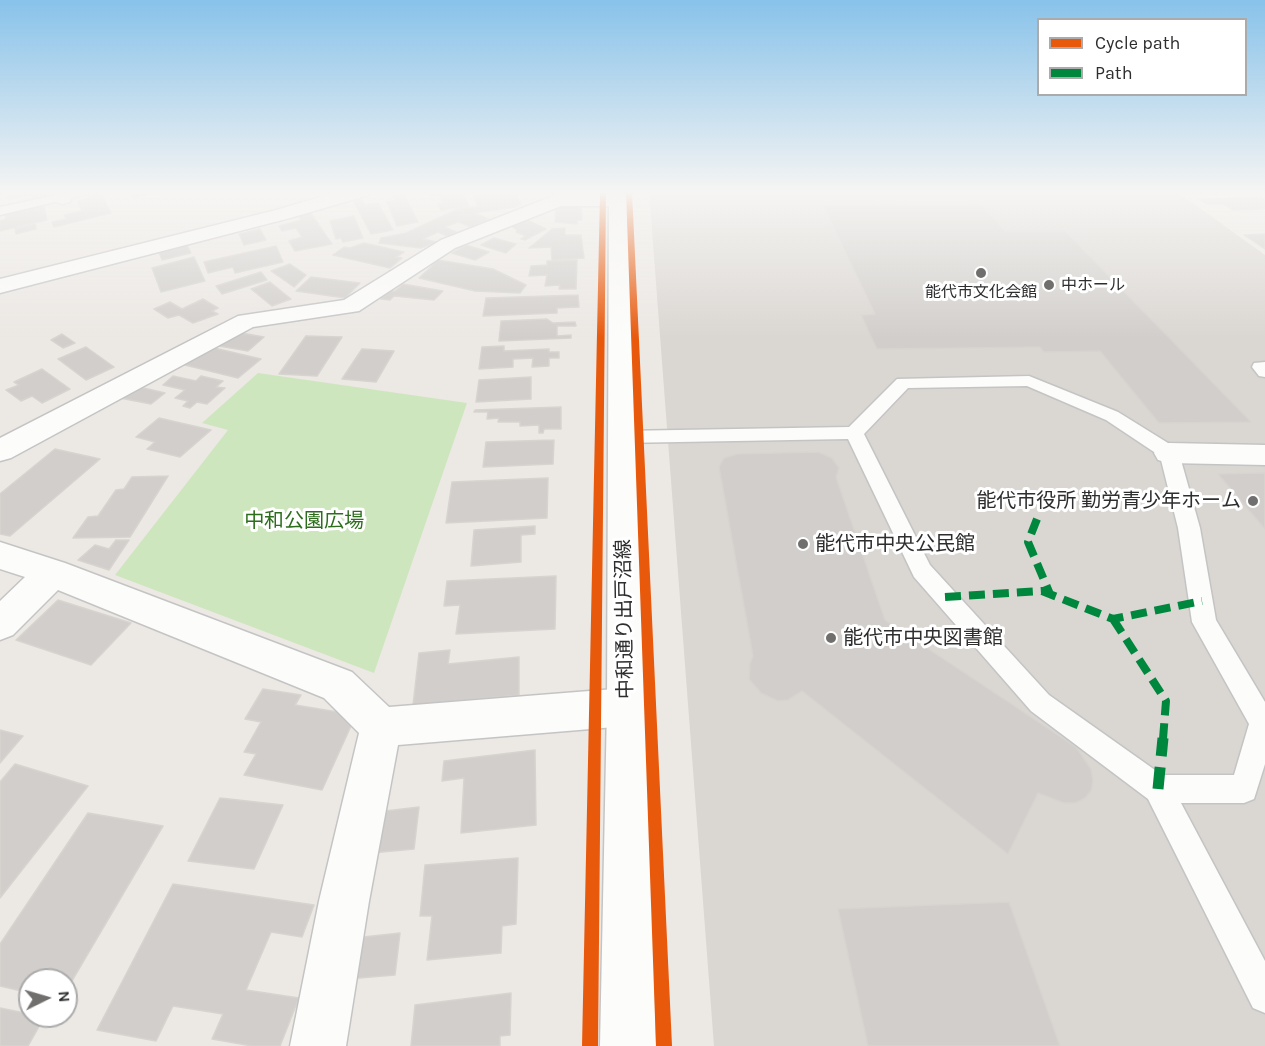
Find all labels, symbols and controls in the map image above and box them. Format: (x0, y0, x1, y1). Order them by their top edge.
legend (1037, 18, 1247, 96)
text: Cycle path (1095, 32, 1180, 54)
text: Path (1095, 62, 1133, 84)
marker: 能代市文化会館 (974, 266, 988, 280)
place label: 中ホール (1061, 275, 1125, 295)
marker: 中ホール (1042, 278, 1056, 292)
place label: 能代市文化会館 (925, 282, 1037, 302)
place label: 能代市役所 勤労青少年ホーム (976, 489, 1241, 513)
marker: 能代市役所 勤労青少年ホーム (1246, 494, 1260, 508)
park label: 中和公園広場 (244, 509, 364, 533)
place label: 能代市中央公民館 (815, 532, 975, 556)
marker: 能代市中央公民館 (796, 537, 810, 551)
street label: 中和通り出戸沼線 (612, 539, 638, 699)
place label: 能代市中央図書館 (843, 626, 1003, 650)
marker: 能代市中央図書館 (824, 631, 838, 645)
north arrow (18, 968, 78, 1028)
text: N (54, 990, 74, 1003)

